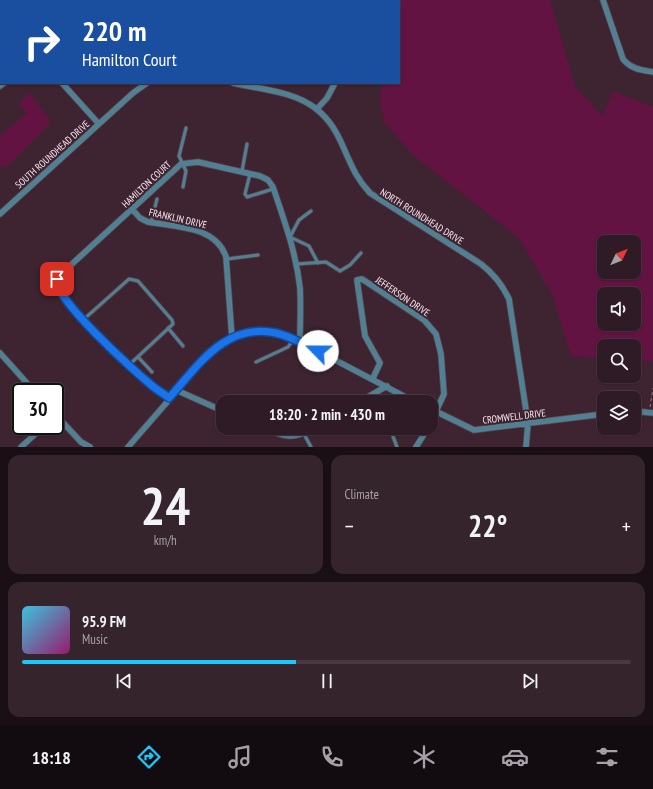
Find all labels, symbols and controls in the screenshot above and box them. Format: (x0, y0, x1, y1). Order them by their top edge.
text: 220 m (82, 12, 146, 49)
icon: right (16, 16, 68, 68)
text: Hamilton Court (82, 48, 177, 71)
street label: SOUTH ROUNDHEAD DRIVE (12, 117, 92, 191)
street label: HAMILTON COURT (119, 158, 174, 211)
street label: NORTH ROUNDHEAD DRIVE (378, 185, 466, 247)
street label: FRANKLIN DRIVE (148, 206, 208, 231)
north arrow (597, 235, 641, 279)
map controls (597, 235, 641, 435)
pin (40, 262, 74, 296)
icon: arrive (46, 268, 68, 290)
street label: JEFFERSON DRIVE (372, 273, 432, 319)
button: sound (597, 287, 641, 331)
position arrow (297, 330, 339, 372)
button: search (597, 339, 641, 383)
speed limit sign: 30 (12, 383, 64, 435)
button: layers (597, 391, 641, 435)
text: 18:20 · 2 min · 430 m (269, 405, 385, 424)
street label: CROMWELL DRIVE (482, 406, 546, 427)
text: 24 (140, 472, 190, 539)
text: Climate (345, 486, 379, 503)
text: 22° (468, 506, 508, 545)
text: − (345, 512, 354, 540)
text: + (622, 512, 631, 540)
text: km/h (154, 532, 177, 549)
text: 95.9 FM (82, 612, 126, 631)
text: Music (82, 631, 108, 648)
icon: previous (113, 670, 135, 692)
icon: pause (316, 670, 338, 692)
icon: next (519, 670, 541, 692)
icon: directions (135, 743, 163, 771)
icon: music (226, 743, 254, 771)
icon: phone (318, 743, 346, 771)
icon: climate (410, 743, 438, 771)
icon: car (501, 743, 529, 771)
icon: filters (593, 743, 621, 771)
text: 18:18 (32, 746, 71, 769)

